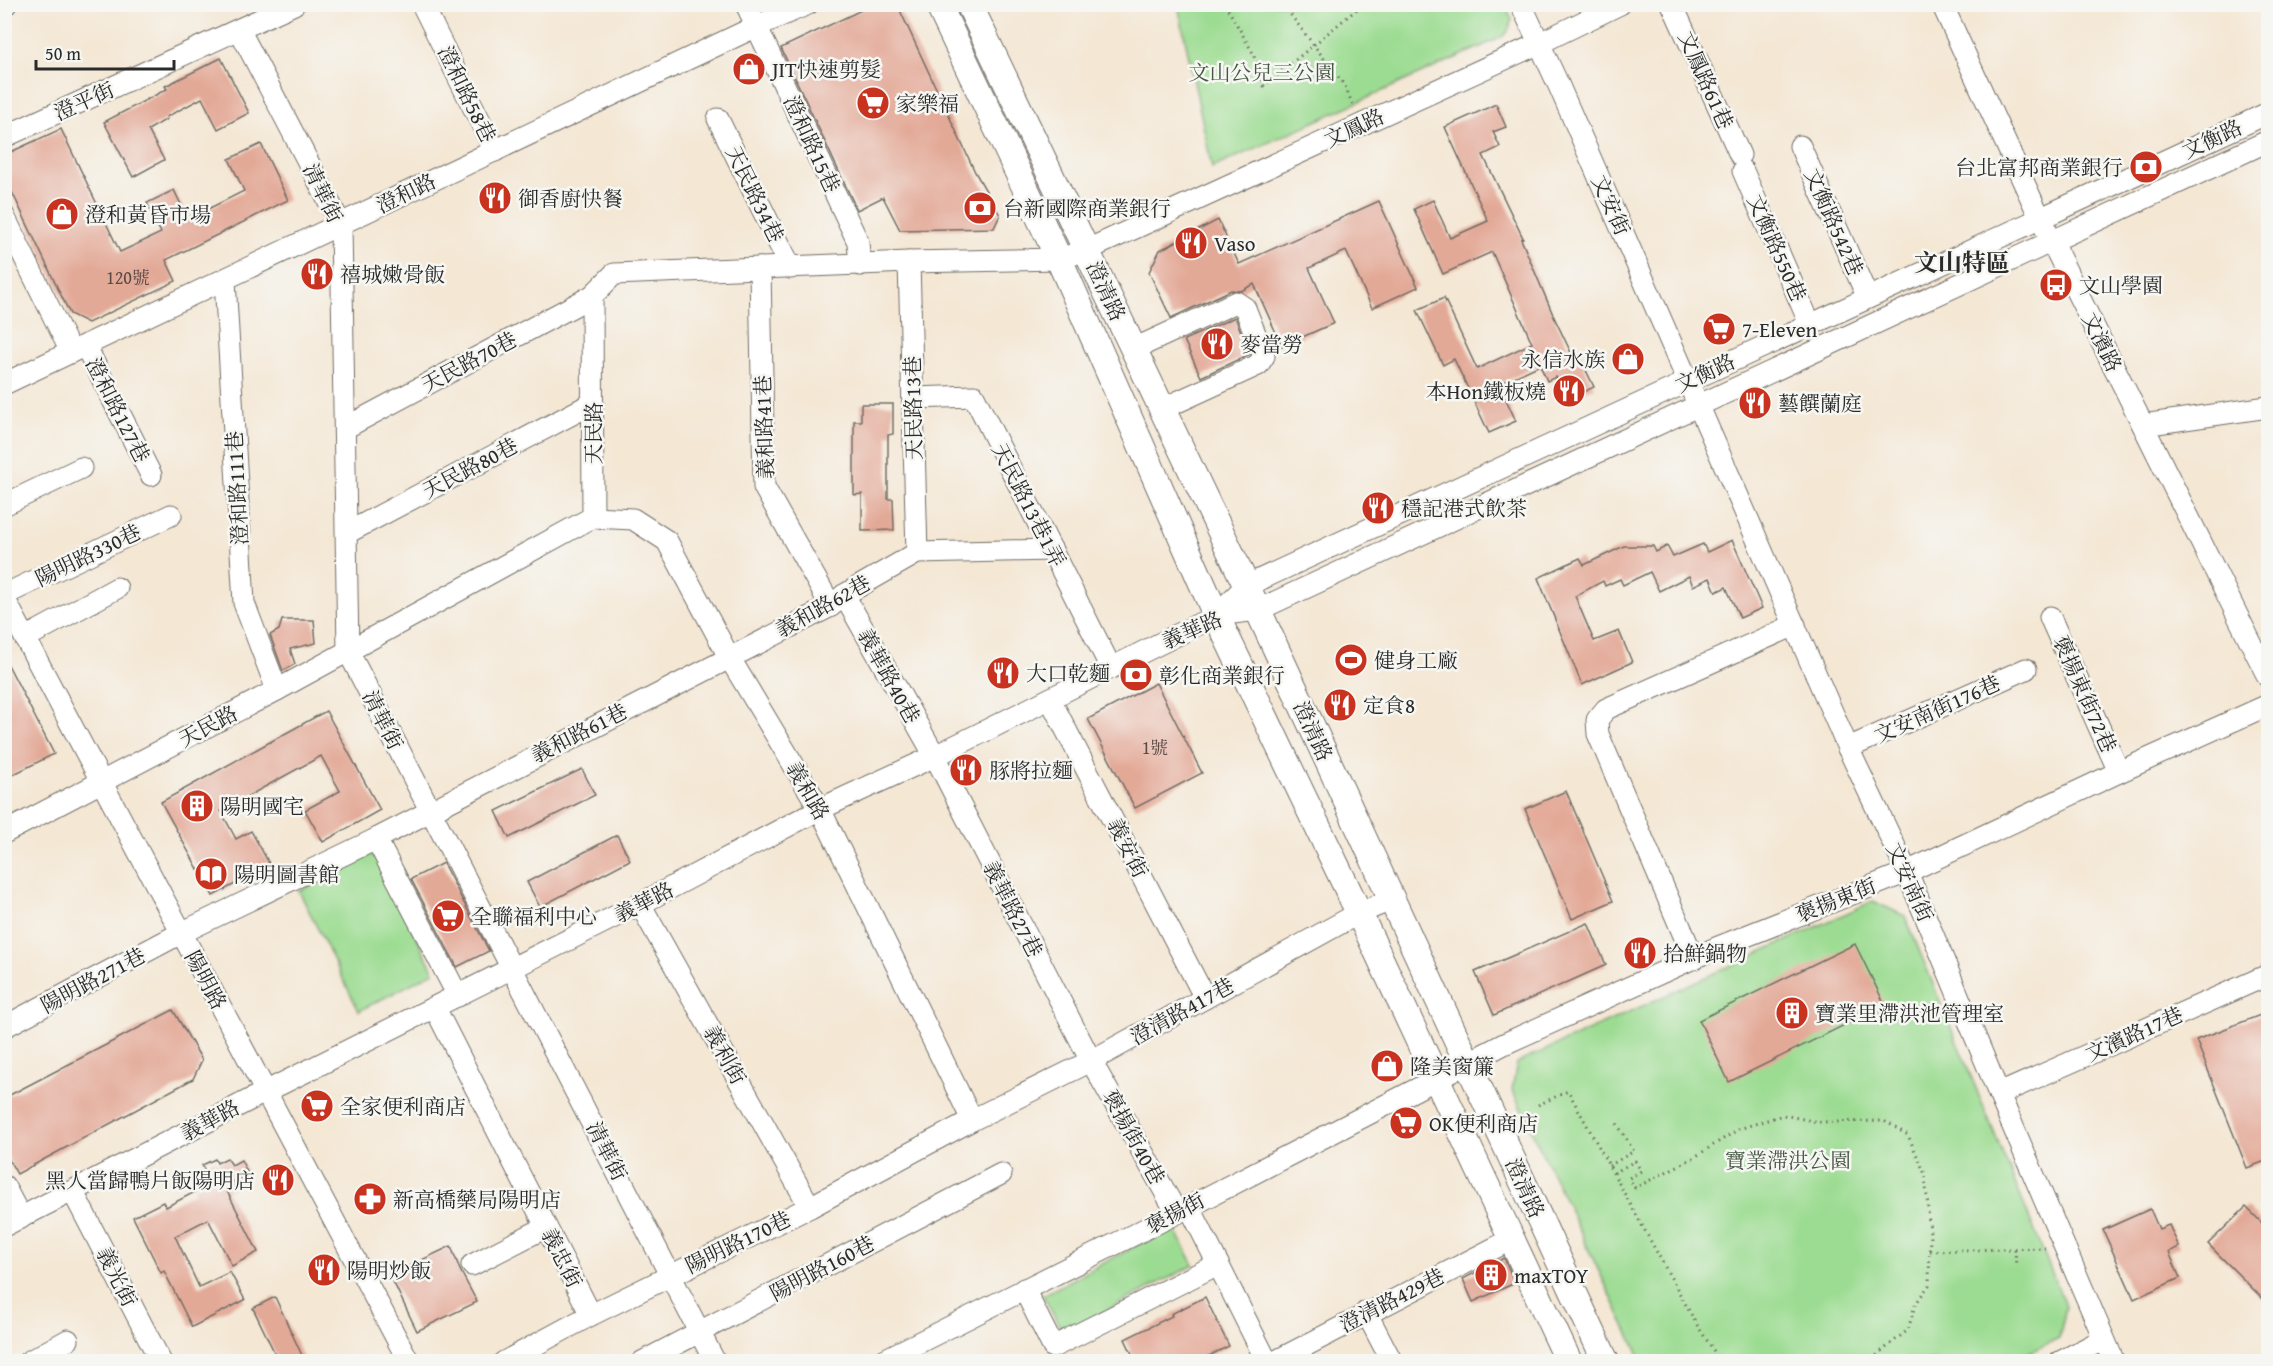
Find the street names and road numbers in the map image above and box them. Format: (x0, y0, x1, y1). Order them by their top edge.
street label: 文鳳路61巷 (1671, 26, 1741, 134)
street label: 澄和路58巷 (430, 40, 504, 148)
street label: 澄平街 (49, 74, 119, 128)
street label: 澄和路15巷 (776, 90, 848, 198)
street label: 文鳳路 (1319, 101, 1389, 155)
street label: 文衡路 (2177, 112, 2247, 166)
street label: 天民路34巷 (718, 140, 792, 248)
street label: 清華街 (295, 158, 351, 228)
street label: 文衡路542巷 (1797, 163, 1871, 281)
street label: 澄和路 (371, 165, 441, 221)
street label: 文安街 (1584, 170, 1638, 240)
street label: 文衡路550巷 (1740, 189, 1814, 307)
street label: 澄清路 (1079, 256, 1133, 326)
street label: 文濱路 (2074, 307, 2130, 377)
street label: 天民路70巷 (416, 324, 522, 400)
street label: 文衡路 (1670, 346, 1740, 400)
street label: 澄和路127巷 (78, 352, 158, 468)
street label: 天民路13巷 (897, 356, 929, 460)
street label: 義和路41巷 (747, 374, 781, 480)
street label: 天民路 (578, 402, 609, 465)
street label: 澄和路111巷 (219, 430, 255, 546)
street label: 天民路80巷 (417, 430, 523, 506)
street label: 天民路13巷1弄 (984, 438, 1074, 572)
street label: 陽明路330巷 (30, 516, 146, 594)
street label: 義和路62巷 (770, 567, 876, 645)
street label: 義華路 (1157, 603, 1227, 657)
street label: 義華路40巷 (850, 623, 928, 729)
street label: 褒揚東街72巷 (2045, 630, 2125, 758)
street label: 文安南街176巷 (1869, 667, 2005, 751)
street label: 清華街 (355, 685, 411, 755)
street label: 義和路61巷 (526, 696, 632, 770)
street label: 澄清路 (1286, 696, 1340, 766)
street label: 天民路 (173, 698, 243, 754)
street label: 義和路 (779, 756, 837, 826)
street label: 義安街 (1100, 813, 1156, 883)
street label: 文安南街 (1879, 837, 1941, 927)
street label: 義華路27巷 (976, 856, 1050, 962)
street label: 褒揚東街 (1791, 870, 1881, 930)
street label: 義華路 (609, 874, 679, 930)
street label: 陽明路271巷 (35, 939, 151, 1021)
street label: 陽明路 (178, 945, 234, 1015)
street label: 澄清路417巷 (1124, 970, 1240, 1052)
street label: 文濱路17巷 (2080, 999, 2188, 1069)
street label: 義利街 (696, 1020, 754, 1090)
street label: 褒揚街40巷 (1095, 1084, 1173, 1190)
street label: 義華路 (175, 1092, 245, 1148)
street label: 清華街 (579, 1116, 635, 1186)
street label: 澄清路 (1498, 1153, 1552, 1223)
street label: 褒揚街 (1140, 1185, 1210, 1241)
street label: 陽明路170巷 (680, 1203, 796, 1281)
street label: 義忠街 (534, 1223, 590, 1293)
street label: 陽明路160巷 (764, 1227, 880, 1309)
street label: 義光街 (89, 1242, 145, 1312)
street label: 澄清路429巷 (1334, 1260, 1450, 1340)

